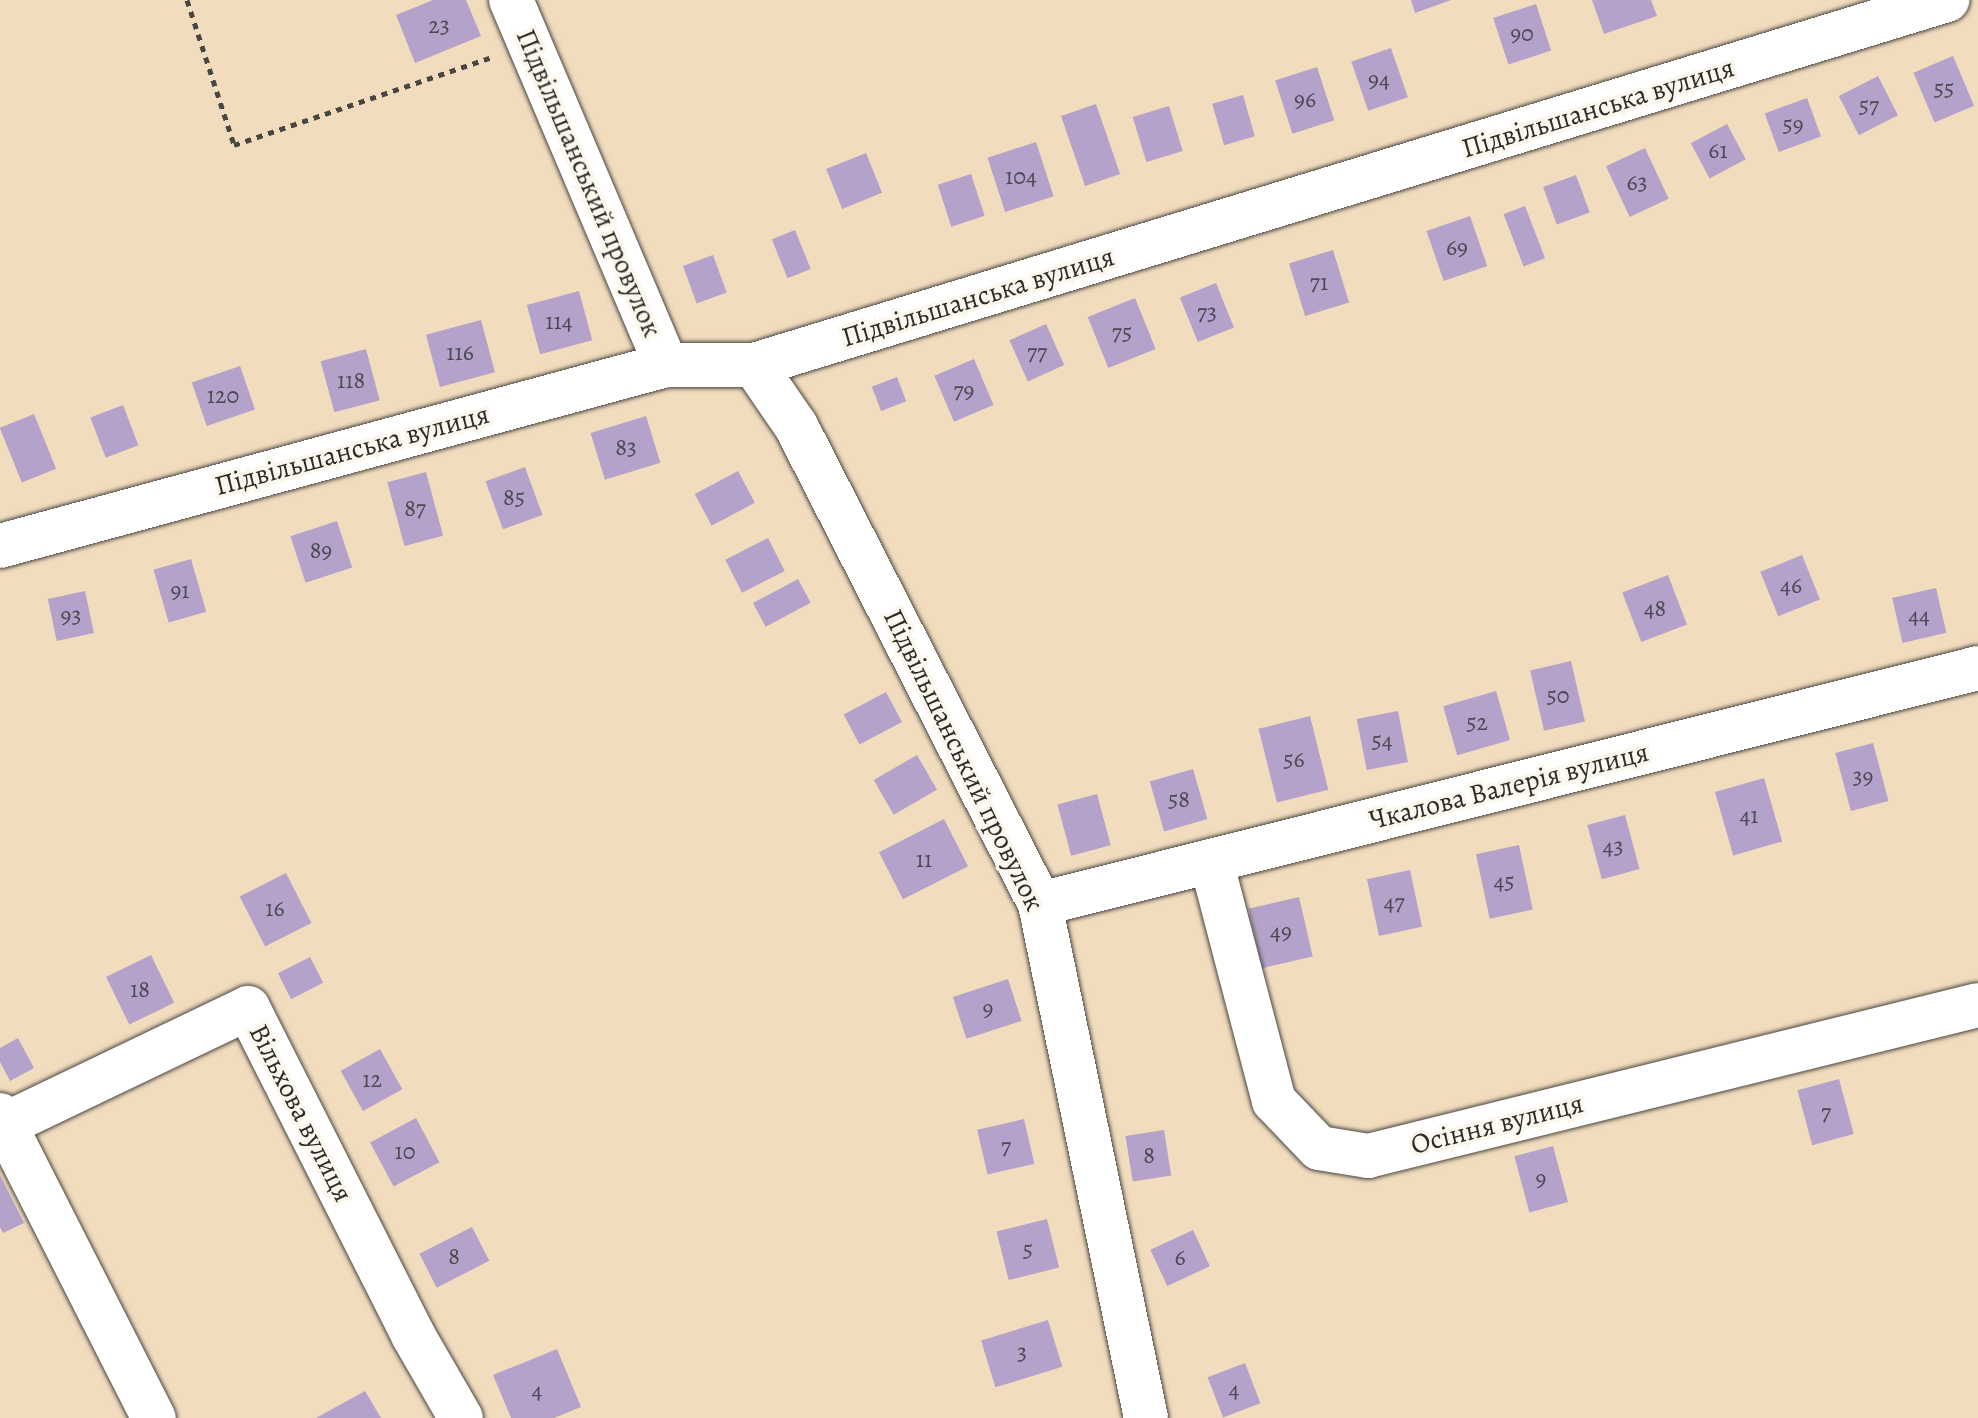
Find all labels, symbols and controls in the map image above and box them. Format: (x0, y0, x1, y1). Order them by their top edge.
house number: 23 (428, 12, 450, 40)
house number: 90 (1510, 20, 1534, 48)
street label: Підвільшанський провулок (509, 24, 669, 342)
street label: Підвільшанська вулиця (1458, 51, 1738, 165)
house number: 94 (1368, 66, 1390, 94)
house number: 55 (1934, 75, 1954, 103)
house number: 96 (1294, 86, 1316, 114)
house number: 57 (1859, 92, 1879, 120)
house number: 59 (1782, 111, 1804, 139)
house number: 61 (1708, 137, 1728, 165)
house number: 104 (1005, 163, 1037, 191)
house number: 63 (1626, 169, 1648, 197)
house number: 69 (1446, 234, 1468, 262)
street label: Підвільшанська вулиця (838, 240, 1118, 354)
house number: 71 (1310, 269, 1328, 297)
house number: 73 (1197, 299, 1217, 327)
house number: 114 (545, 308, 573, 336)
house number: 75 (1112, 319, 1132, 347)
house number: 116 (446, 339, 474, 367)
house number: 77 (1027, 339, 1047, 367)
house number: 118 (337, 367, 365, 395)
house number: 79 (954, 377, 974, 405)
house number: 120 (207, 382, 239, 410)
street label: Підвільшанська вулиця (211, 397, 493, 503)
house number: 83 (615, 434, 637, 462)
house number: 85 (503, 484, 525, 512)
house number: 87 (404, 495, 426, 523)
house number: 89 (310, 537, 332, 565)
house number: 46 (1780, 572, 1802, 600)
house number: 91 (170, 577, 190, 605)
house number: 48 (1644, 595, 1666, 623)
house number: 93 (61, 602, 81, 630)
house number: 44 (1908, 602, 1930, 630)
street label: Підвільшанський провулок (876, 604, 1052, 916)
house number: 50 (1546, 682, 1570, 710)
house number: 52 (1466, 709, 1488, 737)
house number: 54 (1371, 727, 1393, 755)
street label: Чкалова Валерія вулиця (1366, 735, 1652, 837)
house number: 56 (1283, 746, 1305, 774)
house number: 39 (1853, 763, 1873, 791)
house number: 58 (1168, 786, 1190, 814)
house number: 41 (1739, 802, 1759, 830)
house number: 43 (1603, 833, 1623, 861)
house number: 11 (916, 846, 932, 874)
house number: 45 (1493, 868, 1515, 896)
house number: 47 (1384, 889, 1404, 917)
house number: 16 (265, 895, 285, 923)
house number: 49 (1270, 918, 1292, 946)
house number: 18 (130, 976, 150, 1004)
house number: 9 (983, 995, 993, 1023)
street label: Вільхова вулиця (242, 1019, 360, 1207)
house number: 12 (362, 1066, 382, 1094)
street label: Осіння вулиця (1407, 1086, 1587, 1162)
house number: 7 (1821, 1099, 1831, 1127)
house number: 7 (1001, 1133, 1011, 1161)
house number: 10 (395, 1138, 415, 1166)
house number: 8 (1143, 1142, 1155, 1170)
house number: 9 (1536, 1165, 1546, 1193)
house number: 5 (1023, 1236, 1033, 1264)
house number: 8 (448, 1243, 460, 1271)
house number: 6 (1174, 1244, 1186, 1272)
house number: 3 (1017, 1339, 1027, 1367)
house number: 4 (1229, 1376, 1239, 1404)
house number: 4 (532, 1377, 542, 1405)

